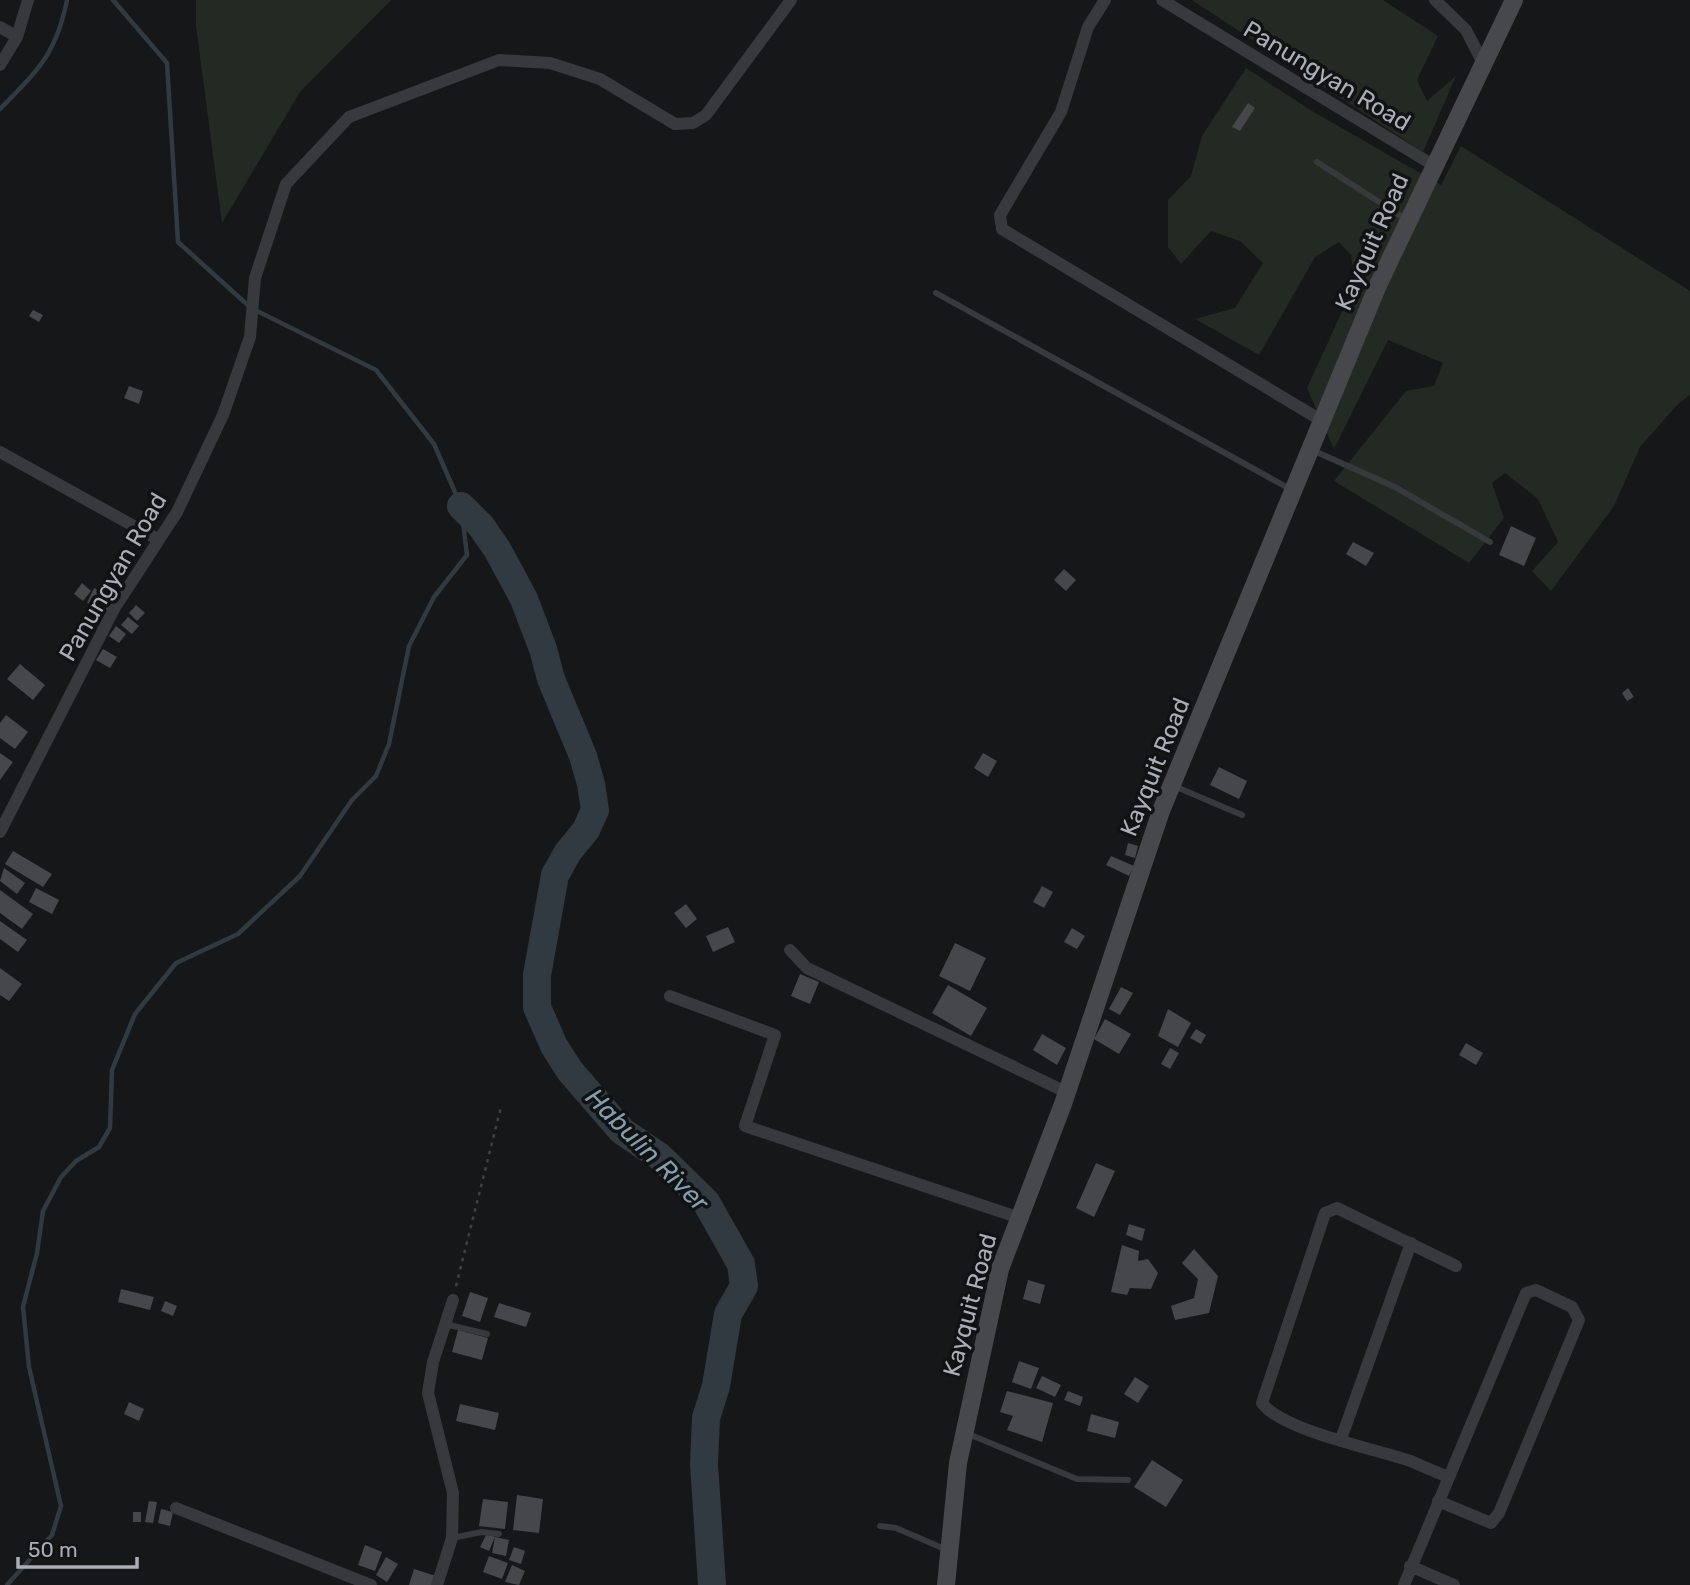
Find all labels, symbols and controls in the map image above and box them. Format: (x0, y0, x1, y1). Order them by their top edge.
street label: Panungyan Road (1239, 15, 1415, 137)
street label: Kayquit Road (1329, 169, 1415, 315)
street label: Panungyan Road (53, 488, 173, 666)
street label: Kayquit Road (1115, 694, 1195, 840)
water label: Habulin River (579, 1082, 716, 1219)
street label: Kayquit Road (937, 1230, 1003, 1380)
scale bar (18, 1526, 136, 1570)
text: 50 m (28, 1537, 78, 1562)

